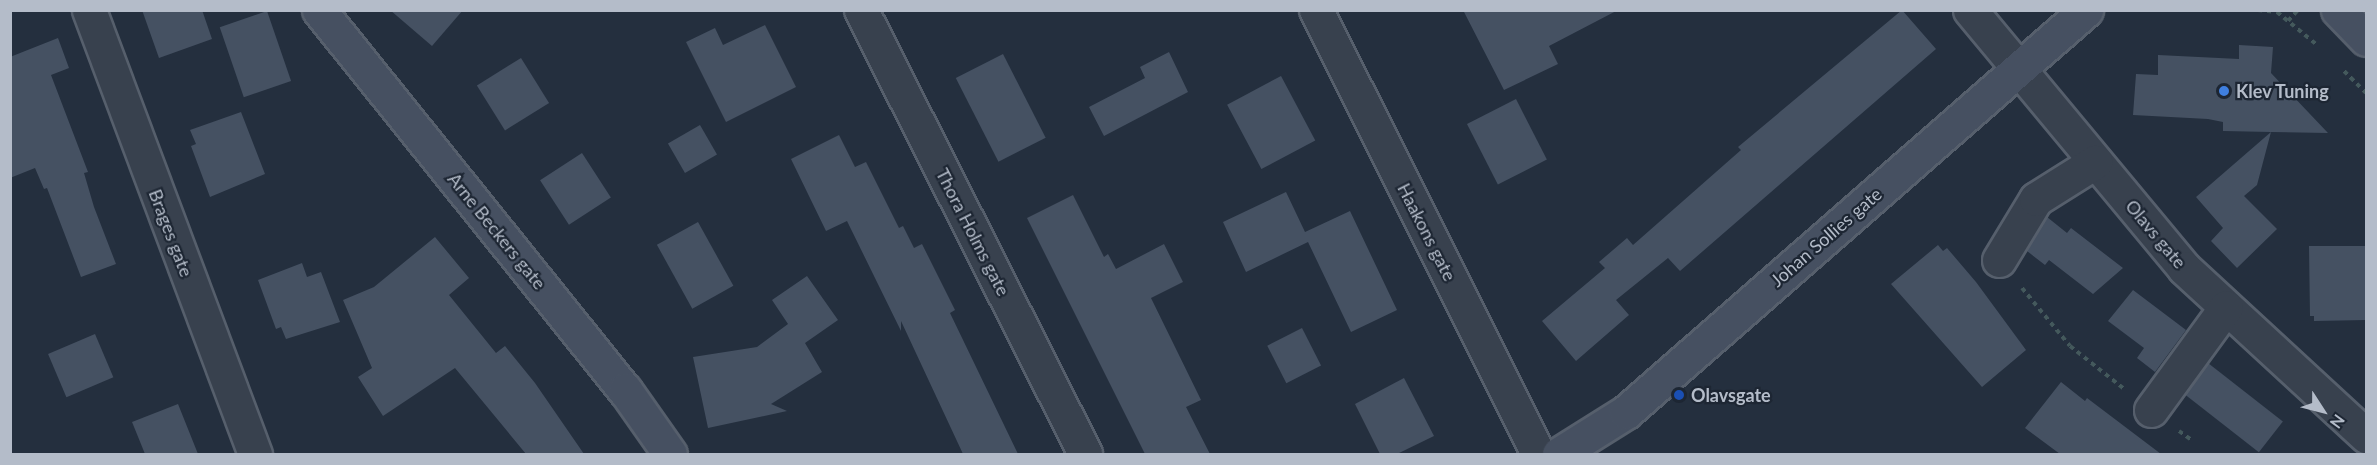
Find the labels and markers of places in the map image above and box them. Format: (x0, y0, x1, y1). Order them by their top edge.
place label: Klev Tuning (2236, 80, 2330, 102)
marker: Klev Tuning (2217, 84, 2231, 98)
place label: Olavsgate (1691, 384, 1771, 406)
marker: Olavsgate (1672, 388, 1686, 402)

